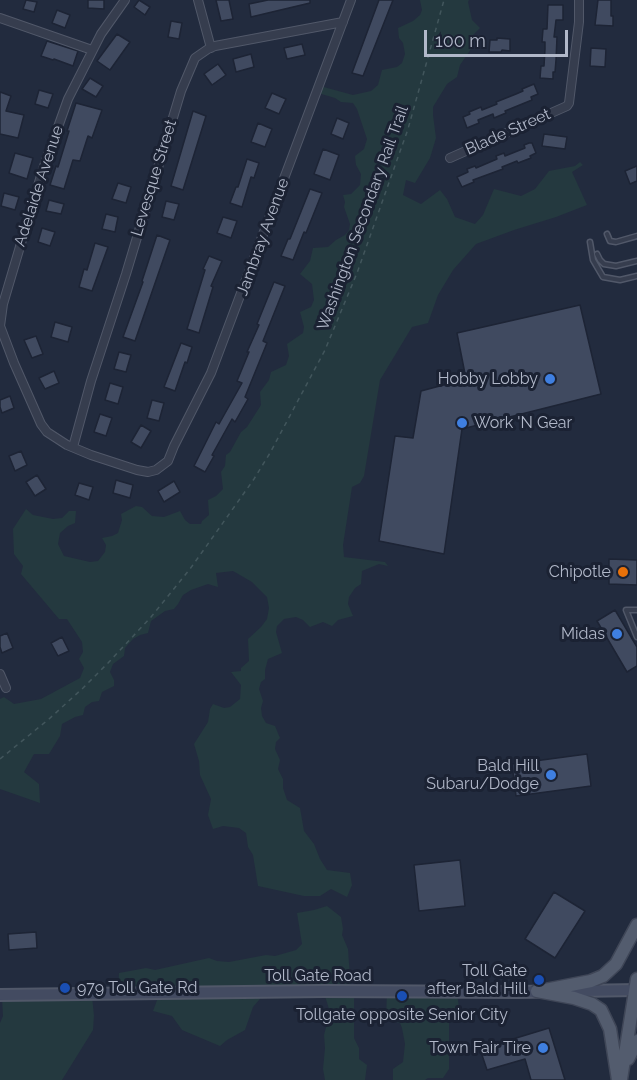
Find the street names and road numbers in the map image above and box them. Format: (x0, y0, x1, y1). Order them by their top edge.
street label: Washington Secondary Rail Trail (313, 103, 413, 333)
street label: Blade Street (462, 105, 554, 159)
street label: Levesque Street (127, 117, 181, 239)
street label: Adelaide Avenue (10, 123, 68, 249)
street label: Jambray Avenue (233, 176, 293, 298)
street label: Toll Gate Road (264, 966, 372, 986)

